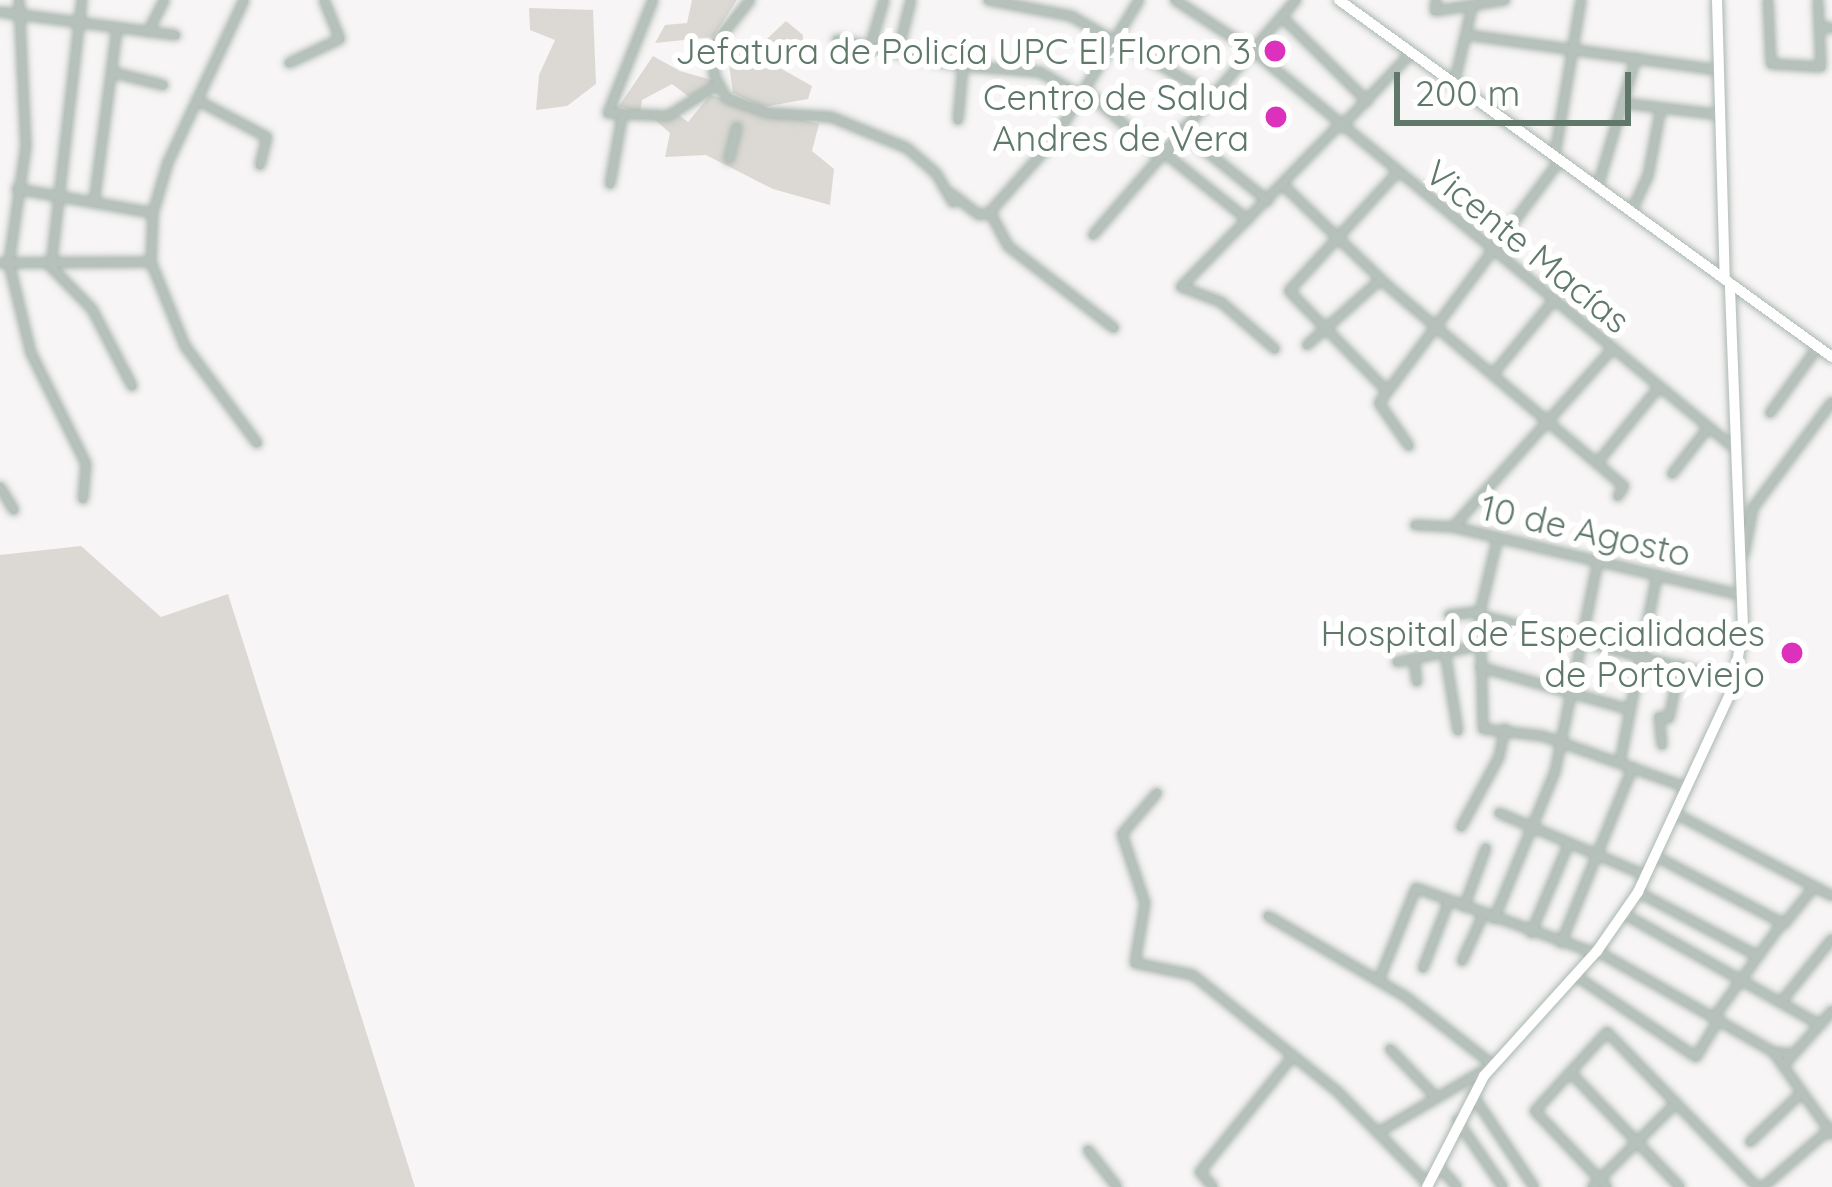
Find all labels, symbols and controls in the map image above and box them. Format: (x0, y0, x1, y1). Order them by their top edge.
place label: Jefatura de Policía UPC El Floron 3 (675, 29, 1251, 73)
marker: Jefatura de Policía UPC El Floron 3 (1262, 38, 1288, 64)
scale bar (1400, 48, 1637, 122)
text: 200 m (1415, 70, 1520, 115)
place label: Centro de Salud Andres de Vera (983, 74, 1249, 159)
marker: Centro de Salud Andres de Vera (1260, 101, 1292, 133)
street label: Vicente Macías (1417, 150, 1639, 342)
street label: 10 de Agosto (1477, 485, 1695, 575)
place label: Hospital de Especialidades de Portoviejo (1321, 610, 1765, 695)
marker: Hospital de Especialidades de Portoviejo (1776, 637, 1808, 669)

